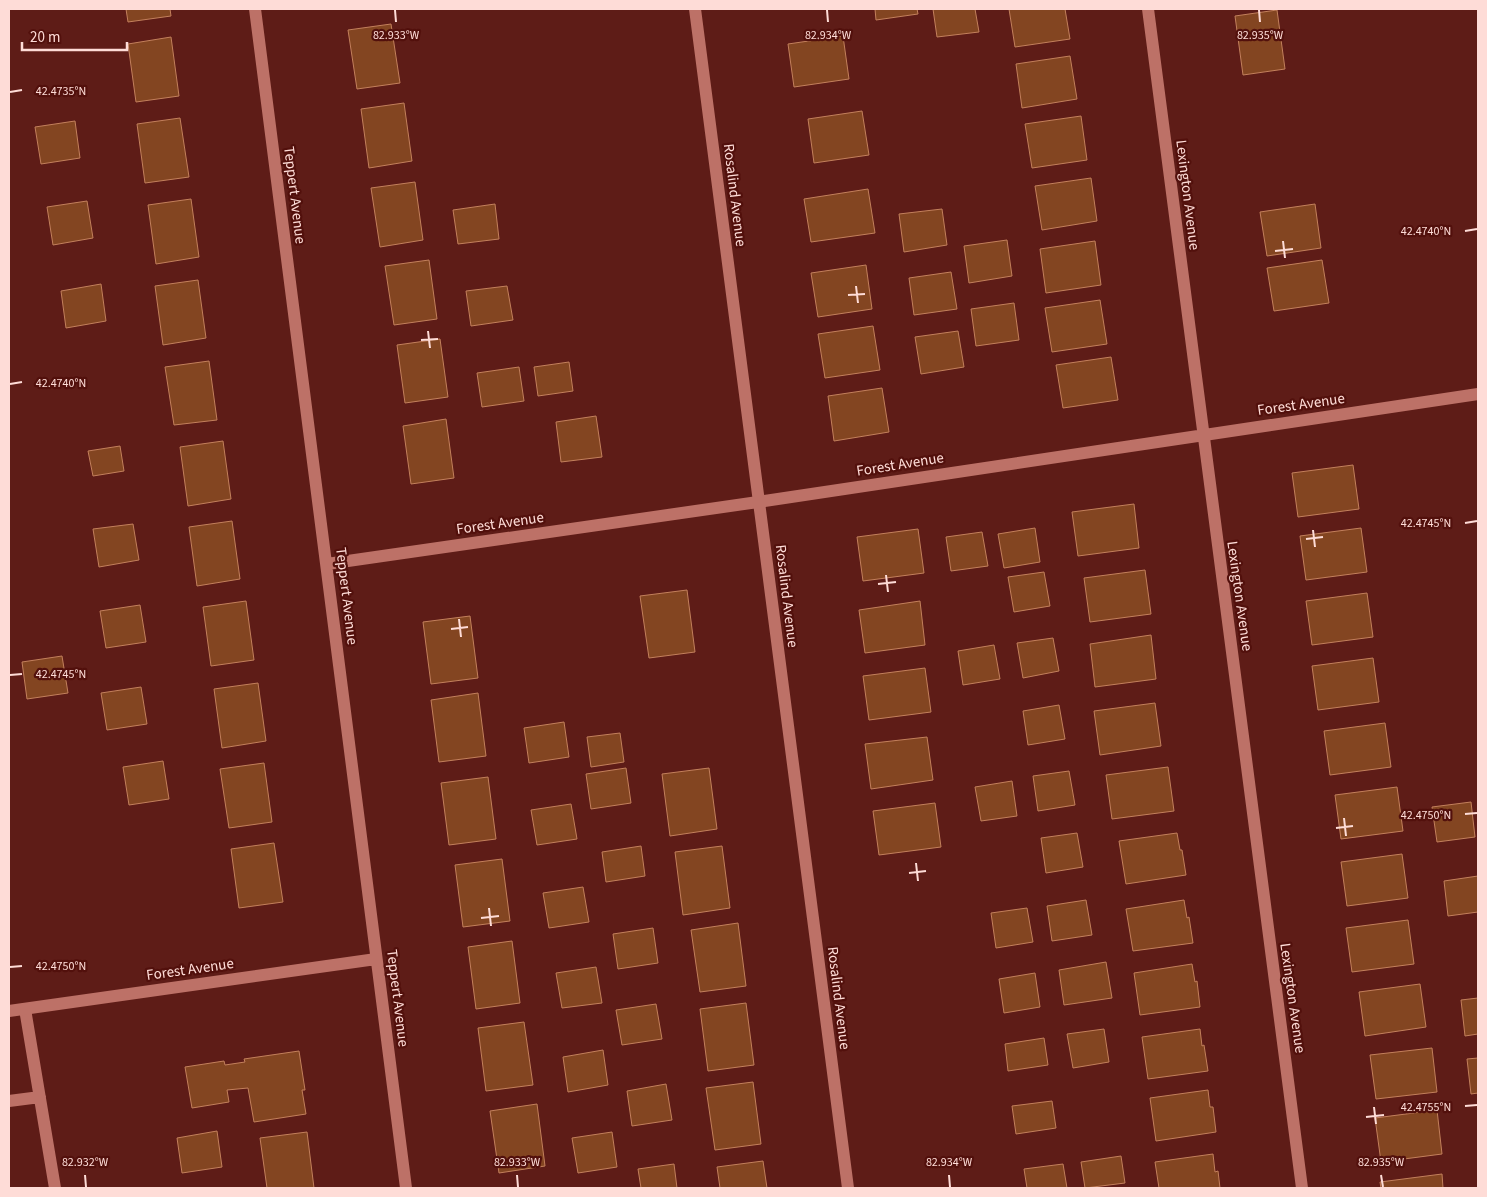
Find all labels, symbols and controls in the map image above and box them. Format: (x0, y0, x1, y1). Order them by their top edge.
scale bar (22, 20, 128, 52)
text: 20 m (30, 27, 60, 48)
text: 82.933°W (373, 27, 420, 44)
text: 82.934°W (805, 27, 852, 44)
text: 82.935°W (1237, 27, 1284, 44)
text: 42.4735°N (36, 83, 86, 100)
street label: Lexington Avenue (1170, 139, 1205, 251)
street label: Rosalind Avenue (718, 142, 751, 248)
street label: Teppert Avenue (278, 145, 311, 245)
text: 42.4740°N (1401, 223, 1451, 240)
text: 42.4740°N (36, 375, 86, 392)
street label: Forest Avenue (1256, 388, 1346, 421)
street label: Forest Avenue (855, 447, 945, 482)
street label: Forest Avenue (455, 507, 545, 540)
text: 42.4745°N (1401, 515, 1451, 532)
street label: Lexington Avenue (1221, 540, 1258, 653)
street label: Rosalind Avenue (770, 543, 803, 649)
street label: Teppert Avenue (330, 546, 363, 646)
text: 42.4745°N (36, 666, 86, 683)
text: 42.4750°N (1401, 807, 1451, 824)
street label: Lexington Avenue (1274, 942, 1311, 1055)
street label: Rosalind Avenue (822, 945, 855, 1051)
street label: Teppert Avenue (381, 948, 414, 1048)
street label: Forest Avenue (145, 953, 235, 986)
text: 42.4750°N (36, 958, 86, 975)
text: 42.4755°N (1401, 1099, 1451, 1116)
text: 82.932°W (62, 1154, 109, 1171)
text: 82.933°W (494, 1154, 541, 1171)
text: 82.934°W (926, 1154, 973, 1171)
text: 82.935°W (1358, 1154, 1405, 1171)

